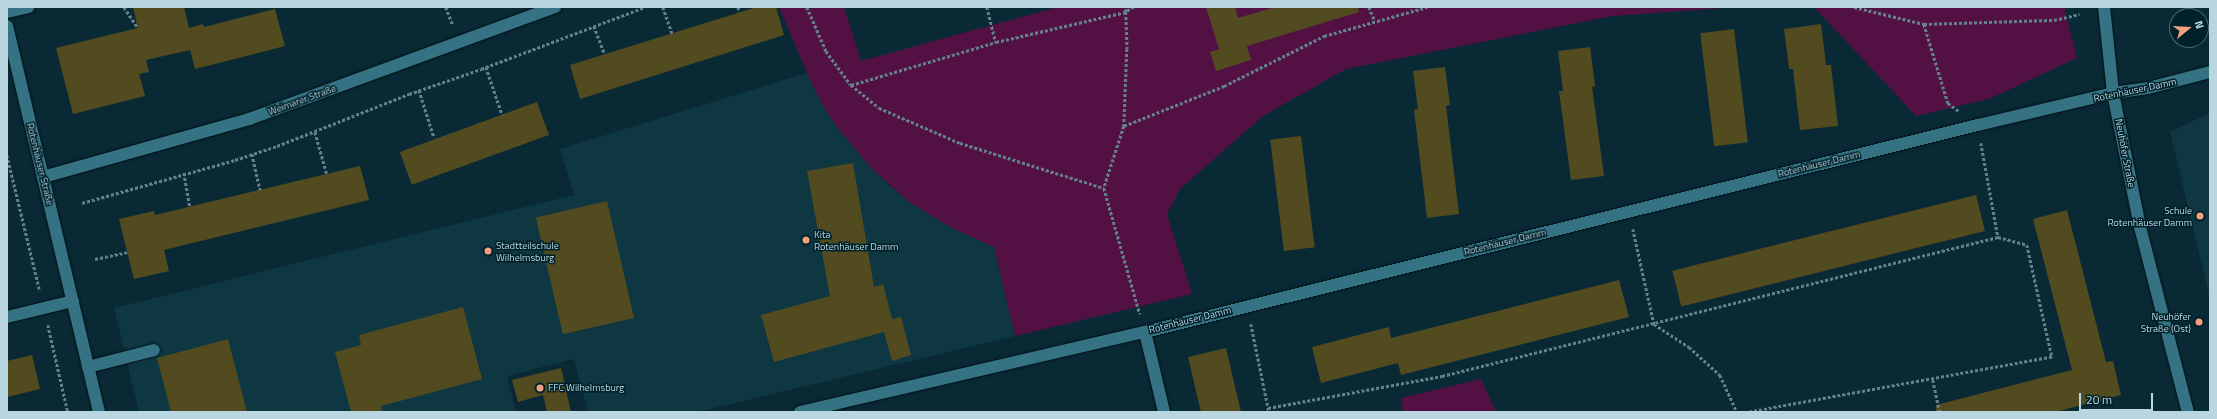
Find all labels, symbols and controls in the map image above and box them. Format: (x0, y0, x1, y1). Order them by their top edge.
north arrow (2169, 8, 2209, 48)
text: N (2191, 19, 2208, 31)
street label: Rotenhäuser Damm (2092, 75, 2178, 105)
street label: Weimarer Straße (266, 82, 338, 118)
street label: Neuhöfer Straße (2112, 118, 2138, 188)
street label: Rotenhäuser Straße (24, 122, 56, 206)
street label: Rotenhäuser Damm (1777, 148, 1861, 180)
place label: Schule Rotenhäuser Damm (2108, 204, 2192, 228)
marker: Schule Rotenhäuser Damm (2195, 211, 2205, 221)
street label: Rotenhäuser Damm (1463, 226, 1547, 258)
place label: Kita Rotenhäuser Damm (814, 228, 898, 252)
marker: Kita Rotenhäuser Damm (801, 235, 811, 245)
place label: Stadtteilschule Wilhelmsburg (496, 239, 559, 262)
marker: Stadtteilschule Wilhelmsburg (483, 246, 493, 256)
street label: Rotenhäuser Damm (1148, 304, 1232, 336)
place label: Neuhöfer Straße (Ost) (2141, 310, 2191, 334)
marker: Neuhöfer Straße (Ost) (2194, 317, 2204, 327)
place label: FFC Wilhelmsburg (548, 382, 624, 394)
marker: FFC Wilhelmsburg (535, 383, 545, 393)
scale bar (2081, 385, 2155, 411)
text: 20 m (2086, 390, 2112, 409)

